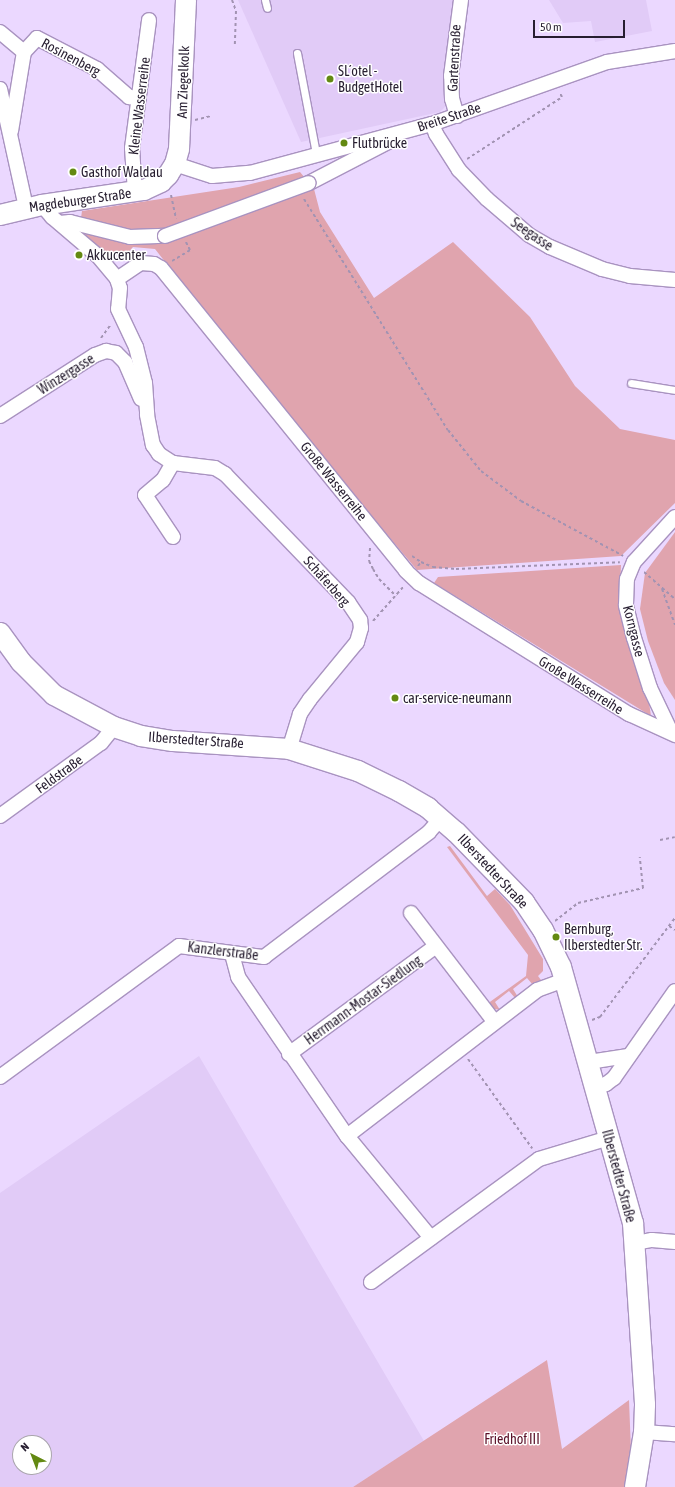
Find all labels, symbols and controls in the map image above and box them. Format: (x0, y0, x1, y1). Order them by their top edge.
scale bar (535, 12, 627, 38)
text: 50 m (540, 20, 562, 34)
street label: Gartenstraße (444, 24, 464, 92)
street label: Rosinenberg (39, 34, 103, 80)
street label: Am Ziegelkolk (173, 45, 193, 119)
street label: Kleine Wasserreihe (125, 56, 153, 156)
place label: SL´otel - BudgetHotel (338, 63, 403, 96)
marker: SL´otel - BudgetHotel (325, 74, 335, 84)
street label: Breite Straße (415, 99, 483, 135)
place label: Flutbrücke (352, 135, 407, 151)
marker: Flutbrücke (339, 138, 349, 148)
place label: Gasthof Waldau (81, 164, 163, 180)
marker: Gasthof Waldau (68, 167, 78, 177)
street label: Magdeburger Straße (28, 185, 132, 215)
street label: Seegasse (508, 214, 556, 254)
place label: Akkucenter (87, 247, 146, 263)
marker: Akkucenter (74, 250, 84, 260)
street label: Winzergasse (35, 350, 97, 398)
street label: Große Wasserreihe (297, 438, 371, 524)
street label: Schäferberg (300, 553, 354, 609)
street label: Korngasse (619, 603, 649, 659)
street label: Große Wasserreihe (536, 652, 626, 718)
place label: car-service-neumann (403, 690, 512, 706)
marker: car-service-neumann (390, 693, 400, 703)
street label: Ilberstedter Straße (148, 728, 244, 752)
street label: Feldstraße (32, 751, 86, 797)
street label: Ilberstedter Straße (454, 830, 532, 912)
place label: Bernburg, Ilberstedter Str. (564, 921, 642, 954)
marker: Bernburg, Ilberstedter Str. (551, 932, 561, 942)
street label: Kanzlerstraße (187, 938, 259, 964)
street label: Herrmann-Mostar-Siedlung (301, 952, 425, 1048)
street label: Ilberstedter Straße (599, 1128, 639, 1224)
park label: Friedhof III (484, 1431, 540, 1447)
north arrow (12, 1435, 52, 1475)
text: N (18, 1440, 31, 1453)

